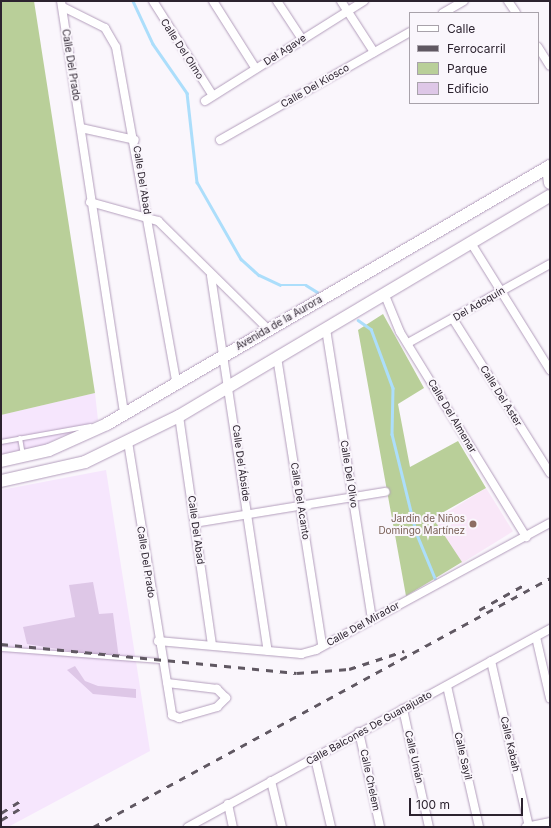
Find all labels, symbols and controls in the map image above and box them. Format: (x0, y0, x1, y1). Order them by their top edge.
legend (409, 12, 539, 104)
street label: Calle Del Olmo (158, 17, 206, 81)
text: Calle (447, 21, 475, 36)
street label: Calle Del Prado (59, 28, 83, 102)
street label: Del Agave (262, 32, 308, 68)
text: Ferrocarril (447, 41, 506, 56)
text: Parque (447, 61, 487, 76)
street label: Calle Del Kiosco (279, 62, 351, 110)
text: Edificio (447, 81, 489, 96)
street label: Calle Del Abad (131, 145, 153, 215)
street label: Del Adoquín (451, 284, 507, 324)
street label: Avenida de la Aurora (234, 293, 324, 353)
street label: Calle Del Aster (477, 363, 525, 429)
street label: Calle Del Almenar (425, 377, 479, 455)
street label: Calle Del Ábside (230, 424, 252, 502)
street label: Calle Del Olivo (338, 439, 360, 509)
street label: Calle Del Acanto (288, 461, 312, 541)
street label: Calle Del Abad (185, 495, 207, 565)
place label: Jardin de Niños Domingo Martínez (378, 512, 465, 536)
marker: Jardin de Niños Domingo Martínez (468, 519, 478, 529)
street label: Calle Del Prado (134, 525, 158, 599)
street label: Calle Del Mirador (324, 599, 402, 649)
street label: Calle Balcones De Guanajuato (304, 688, 434, 768)
street label: Calle Kabah (498, 715, 522, 773)
street label: Calle Umán (402, 729, 426, 785)
street label: Calle Sayil (452, 731, 474, 781)
street label: Calle Chelem (358, 748, 382, 812)
scale bar (411, 790, 525, 816)
text: 100 m (416, 797, 450, 812)

